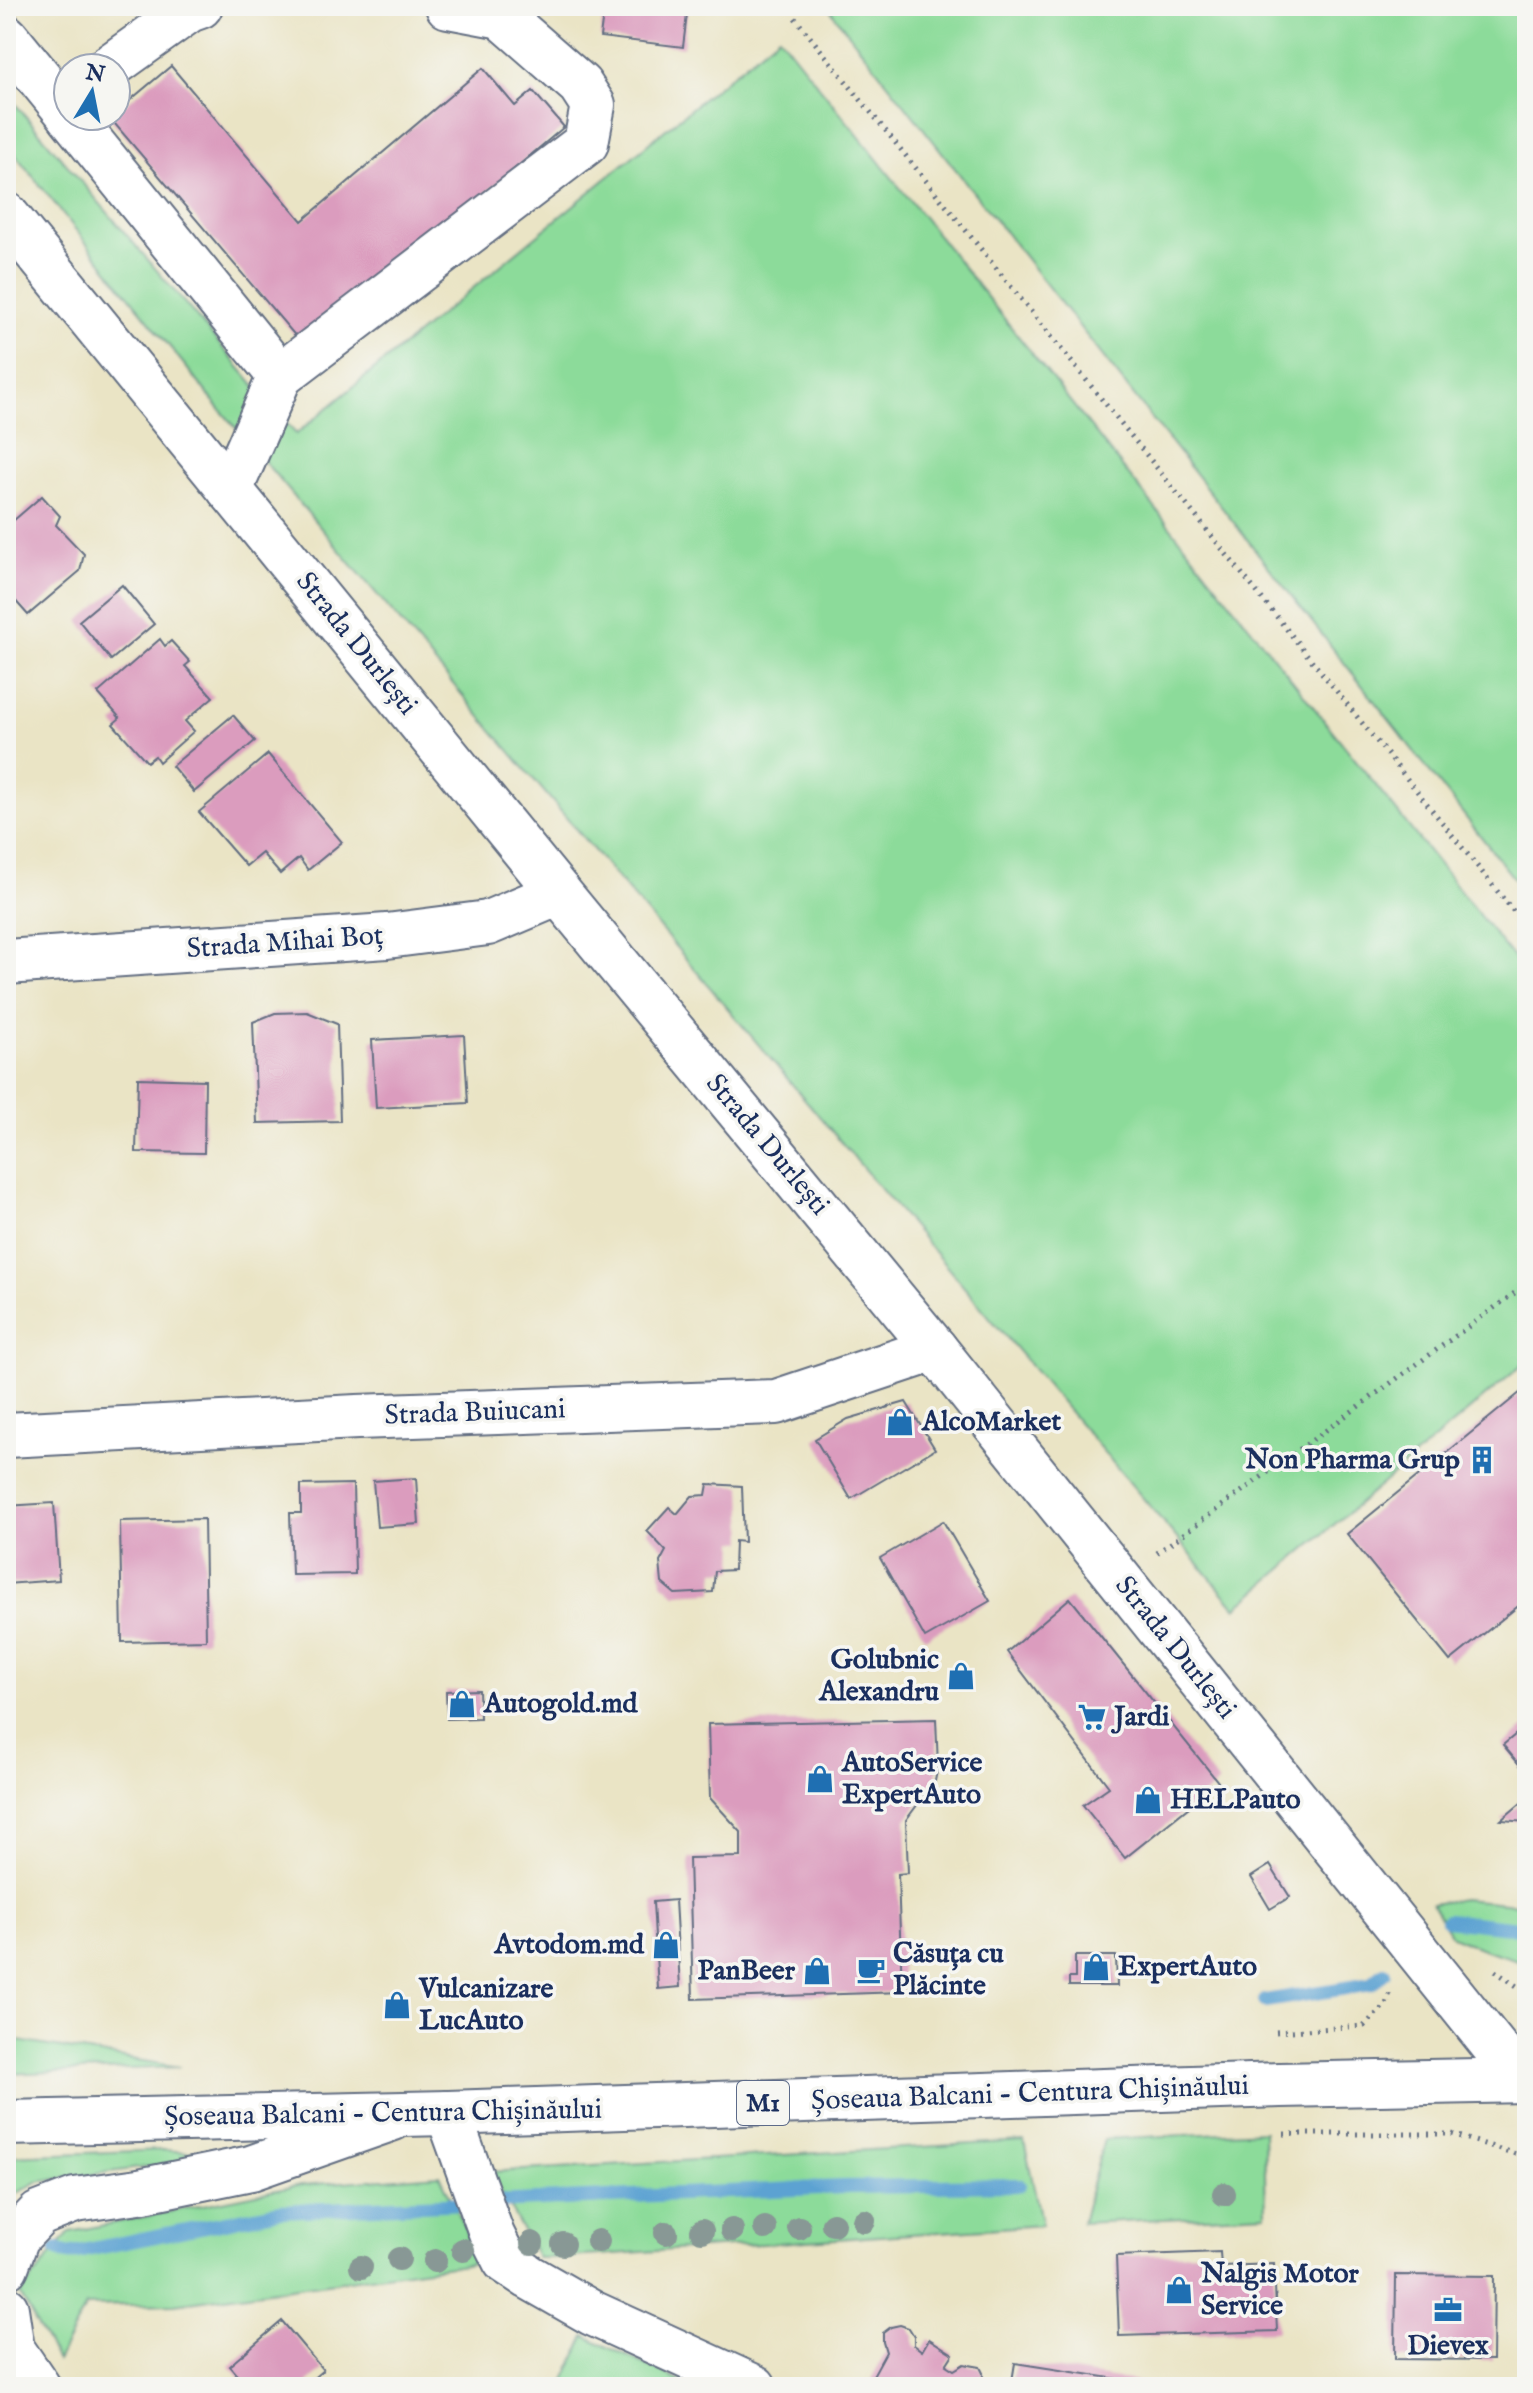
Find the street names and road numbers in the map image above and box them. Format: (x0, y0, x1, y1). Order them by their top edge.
street label: Strada Durlești (288, 565, 424, 723)
street label: Strada Mihai Boț (185, 919, 385, 967)
street label: Strada Durlești (698, 1067, 836, 1223)
street label: Strada Buiucani (384, 1392, 566, 1434)
street label: Strada Durlești (1107, 1569, 1243, 1727)
street label: Șoseaua Balcani - Centura Chișinăului (810, 2069, 1250, 2119)
road number: M1 (737, 2081, 789, 2125)
street label: Șoseaua Balcani - Centura Chișinăului (164, 2093, 602, 2135)

